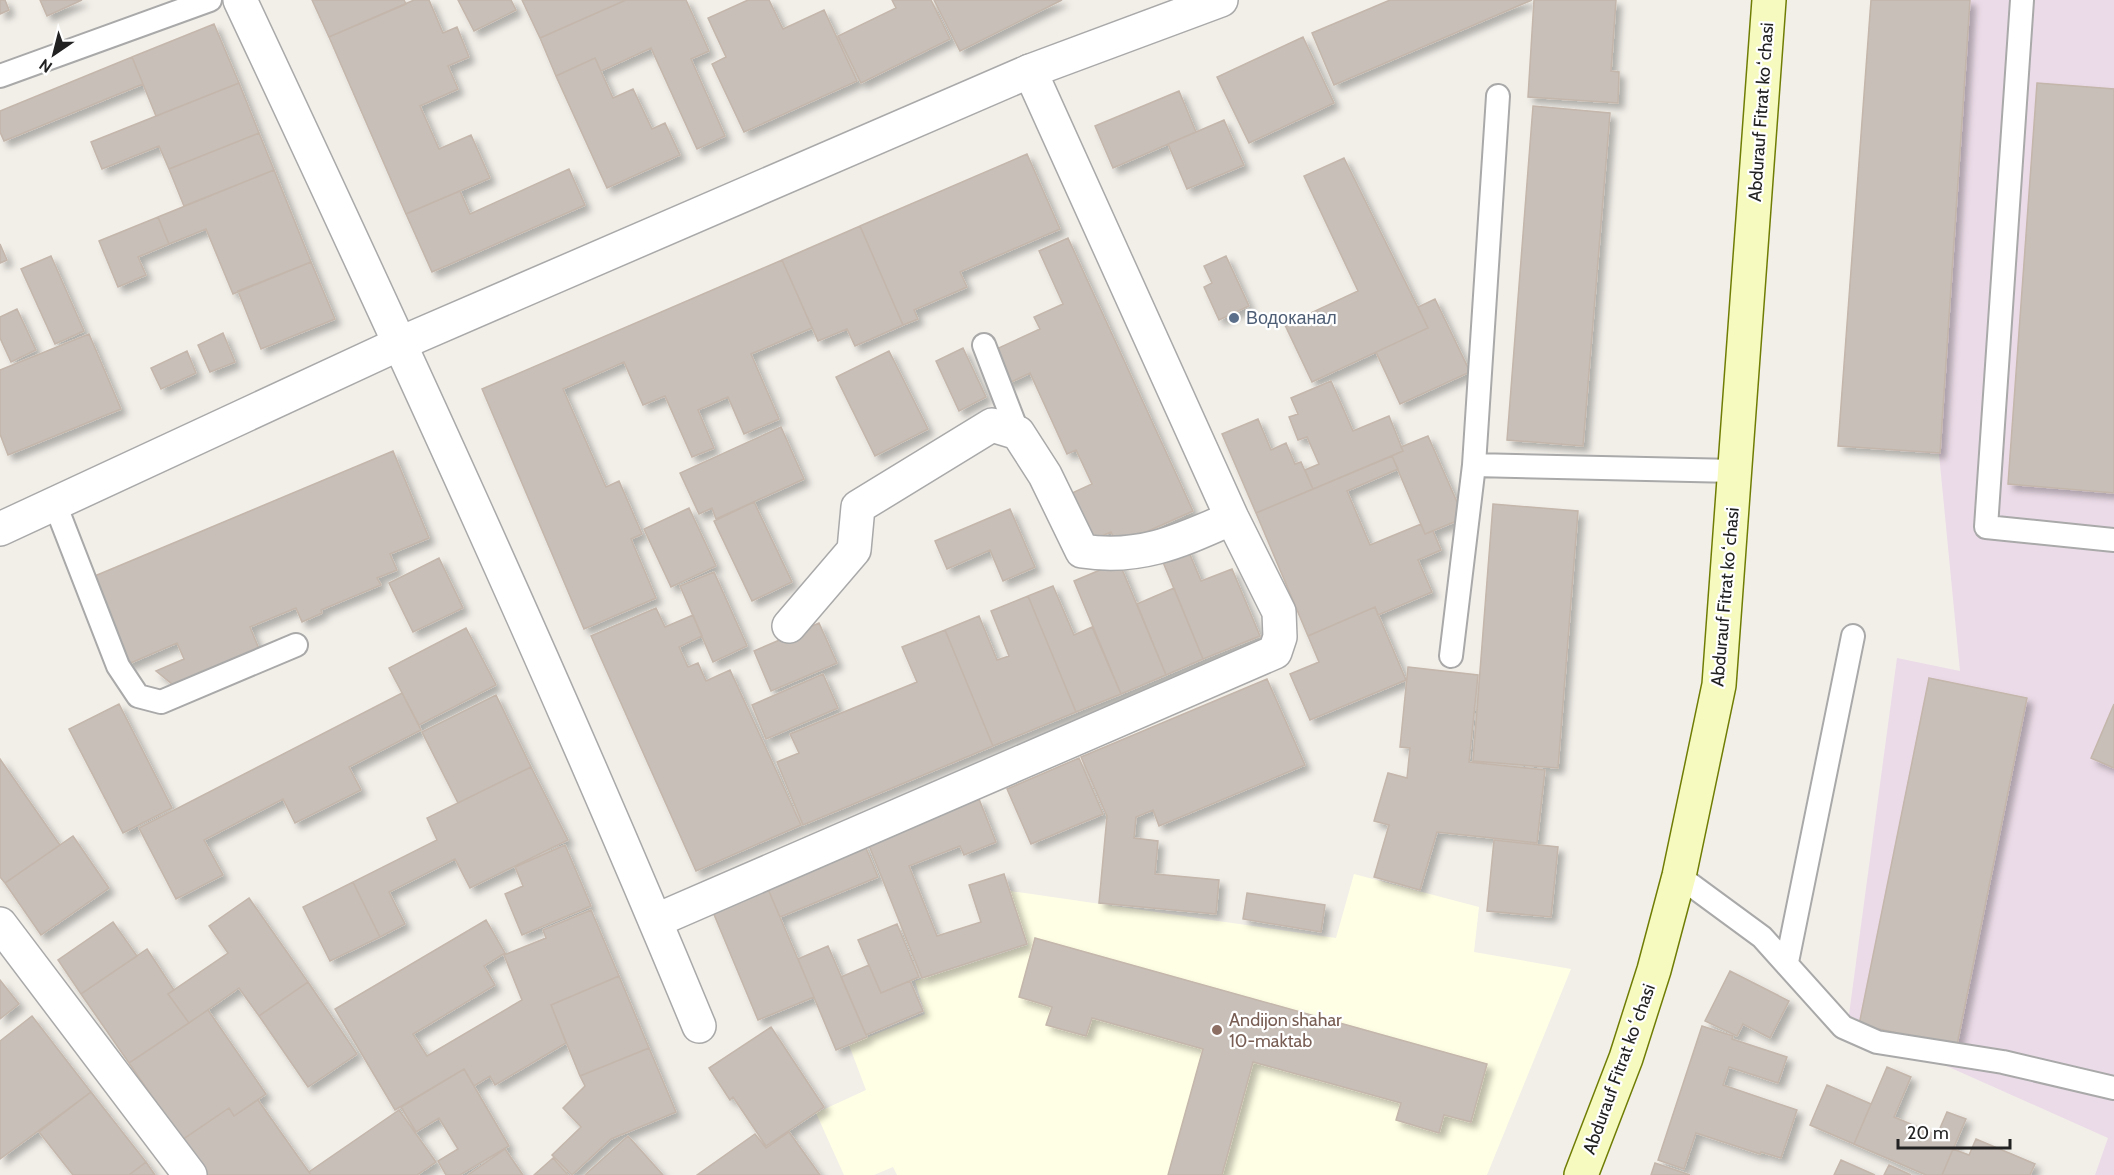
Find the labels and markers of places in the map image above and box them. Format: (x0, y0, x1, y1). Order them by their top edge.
place label: Водоканал (1246, 307, 1337, 329)
marker: Водоканал (1227, 311, 1241, 325)
place label: Andijon shahar 10-maktab (1229, 1009, 1342, 1052)
marker: Andijon shahar 10-maktab (1210, 1023, 1224, 1037)

